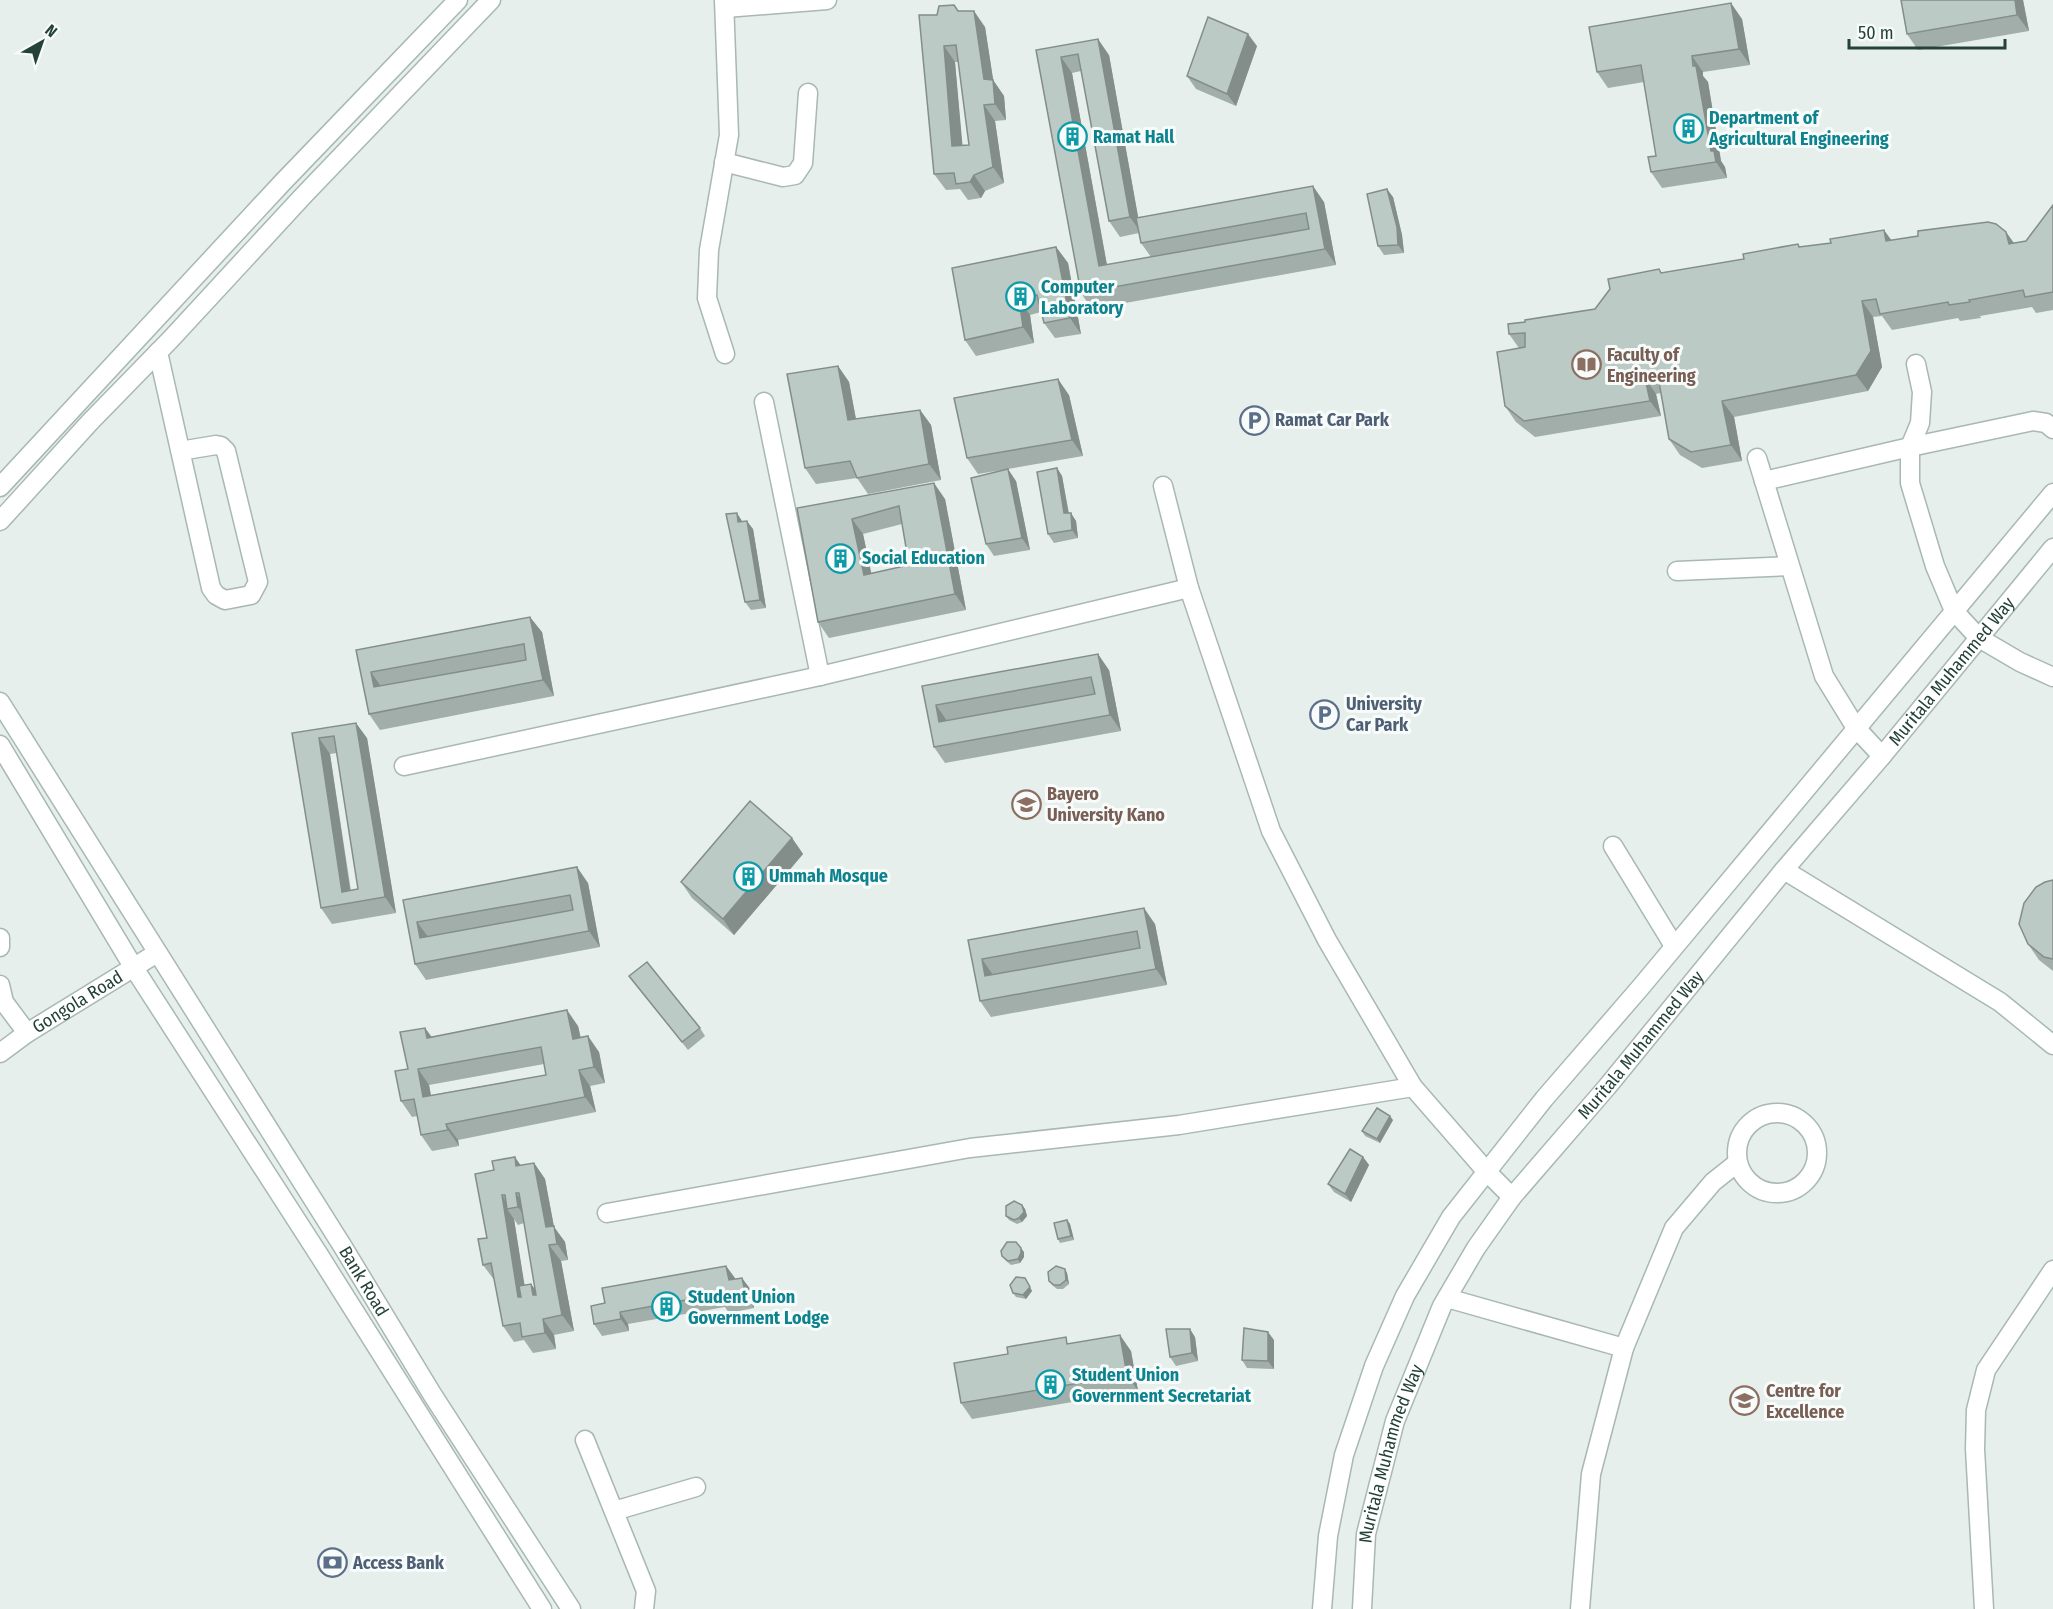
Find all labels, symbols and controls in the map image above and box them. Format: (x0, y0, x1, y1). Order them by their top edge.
north arrow (12, 12, 72, 72)
scale bar (1849, 12, 2005, 50)
text: N (42, 21, 61, 41)
text: 50 m (1858, 22, 1894, 44)
place label: Department of Agricultural Engineering (1708, 107, 1889, 150)
building icon: Department of Agricultural Engineering (1672, 112, 1704, 144)
building icon: Ramat Hall (1056, 121, 1088, 153)
place label: Ramat Hall (1093, 126, 1174, 148)
place label: Computer Laboratory (1041, 276, 1124, 319)
building icon: Computer Laboratory (1004, 281, 1036, 313)
place label: Faculty of Engineering (1607, 344, 1696, 387)
library icon: Faculty of Engineering (1570, 349, 1602, 381)
parking icon: Ramat Car Park (1238, 404, 1270, 436)
place label: Ramat Car Park (1275, 409, 1390, 431)
building icon: Social Education (825, 542, 857, 574)
place label: Social Education (862, 547, 985, 569)
street label: Muritala Muhammed Way (1884, 593, 2019, 750)
place label: University Car Park (1346, 693, 1422, 736)
parking icon: University Car Park (1309, 698, 1341, 730)
place label: Bayero University Kano (1047, 783, 1165, 826)
school or university icon: Bayero University Kano (1010, 788, 1042, 820)
building icon: Ummah Mosque (732, 860, 764, 892)
place label: Ummah Mosque (769, 865, 888, 887)
street label: Gongola Road (28, 966, 127, 1038)
street label: Muritala Muhammed Way (1573, 966, 1708, 1124)
street label: Bank Road (334, 1242, 393, 1320)
place label: Student Union Government Lodge (688, 1286, 829, 1329)
building icon: Student Union Government Lodge (651, 1291, 683, 1323)
street label: Muritala Muhammed Way (1355, 1361, 1428, 1544)
place label: Student Union Government Secretariat (1072, 1364, 1252, 1407)
building icon: Student Union Government Secretariat (1035, 1369, 1067, 1401)
place label: Centre for Excellence (1766, 1380, 1844, 1423)
school or university icon: Centre for Excellence (1729, 1385, 1761, 1417)
bank icon: Access Bank (316, 1547, 348, 1579)
place label: Access Bank (352, 1552, 445, 1574)

